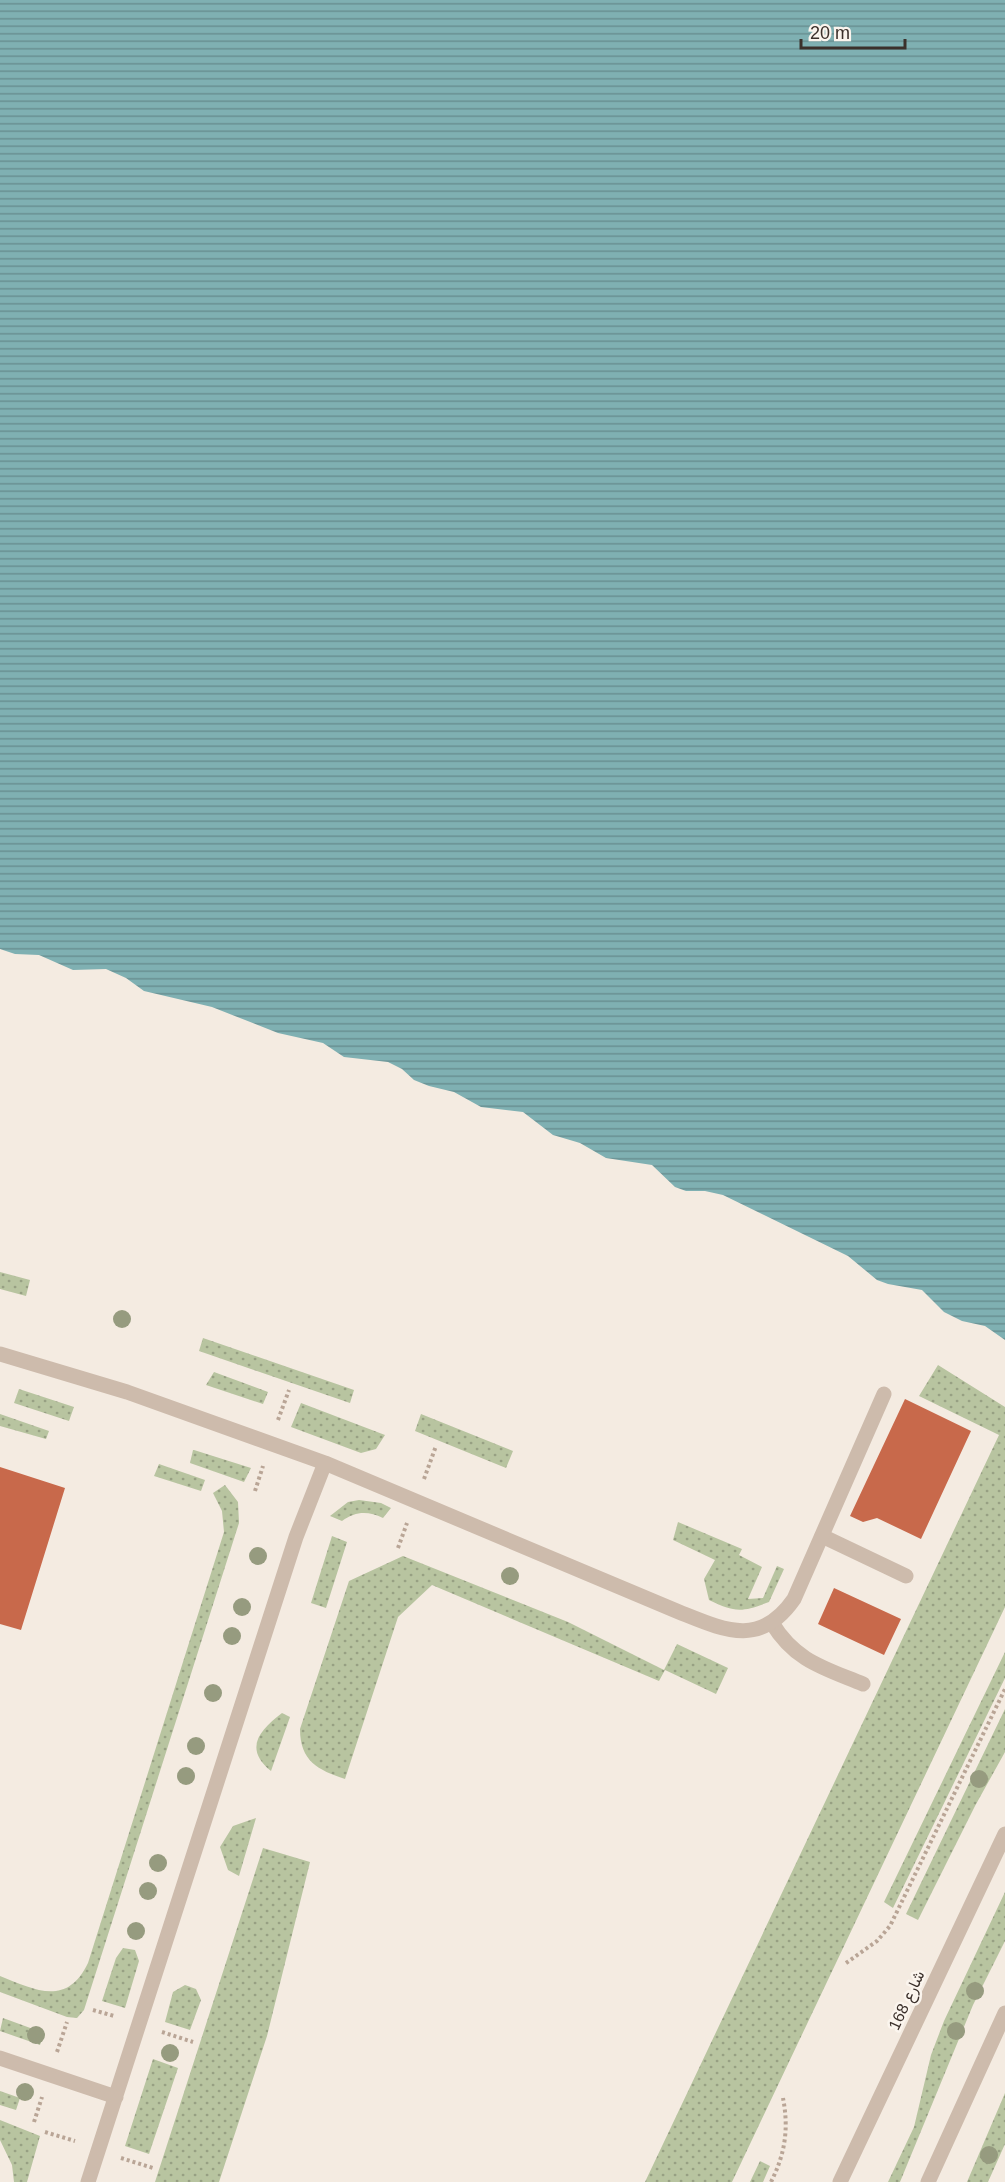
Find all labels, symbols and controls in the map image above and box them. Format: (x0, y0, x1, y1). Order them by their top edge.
scale bar (801, 12, 904, 50)
text: 20 m (810, 23, 850, 43)
street label: شارع 168 (885, 1968, 930, 2034)

